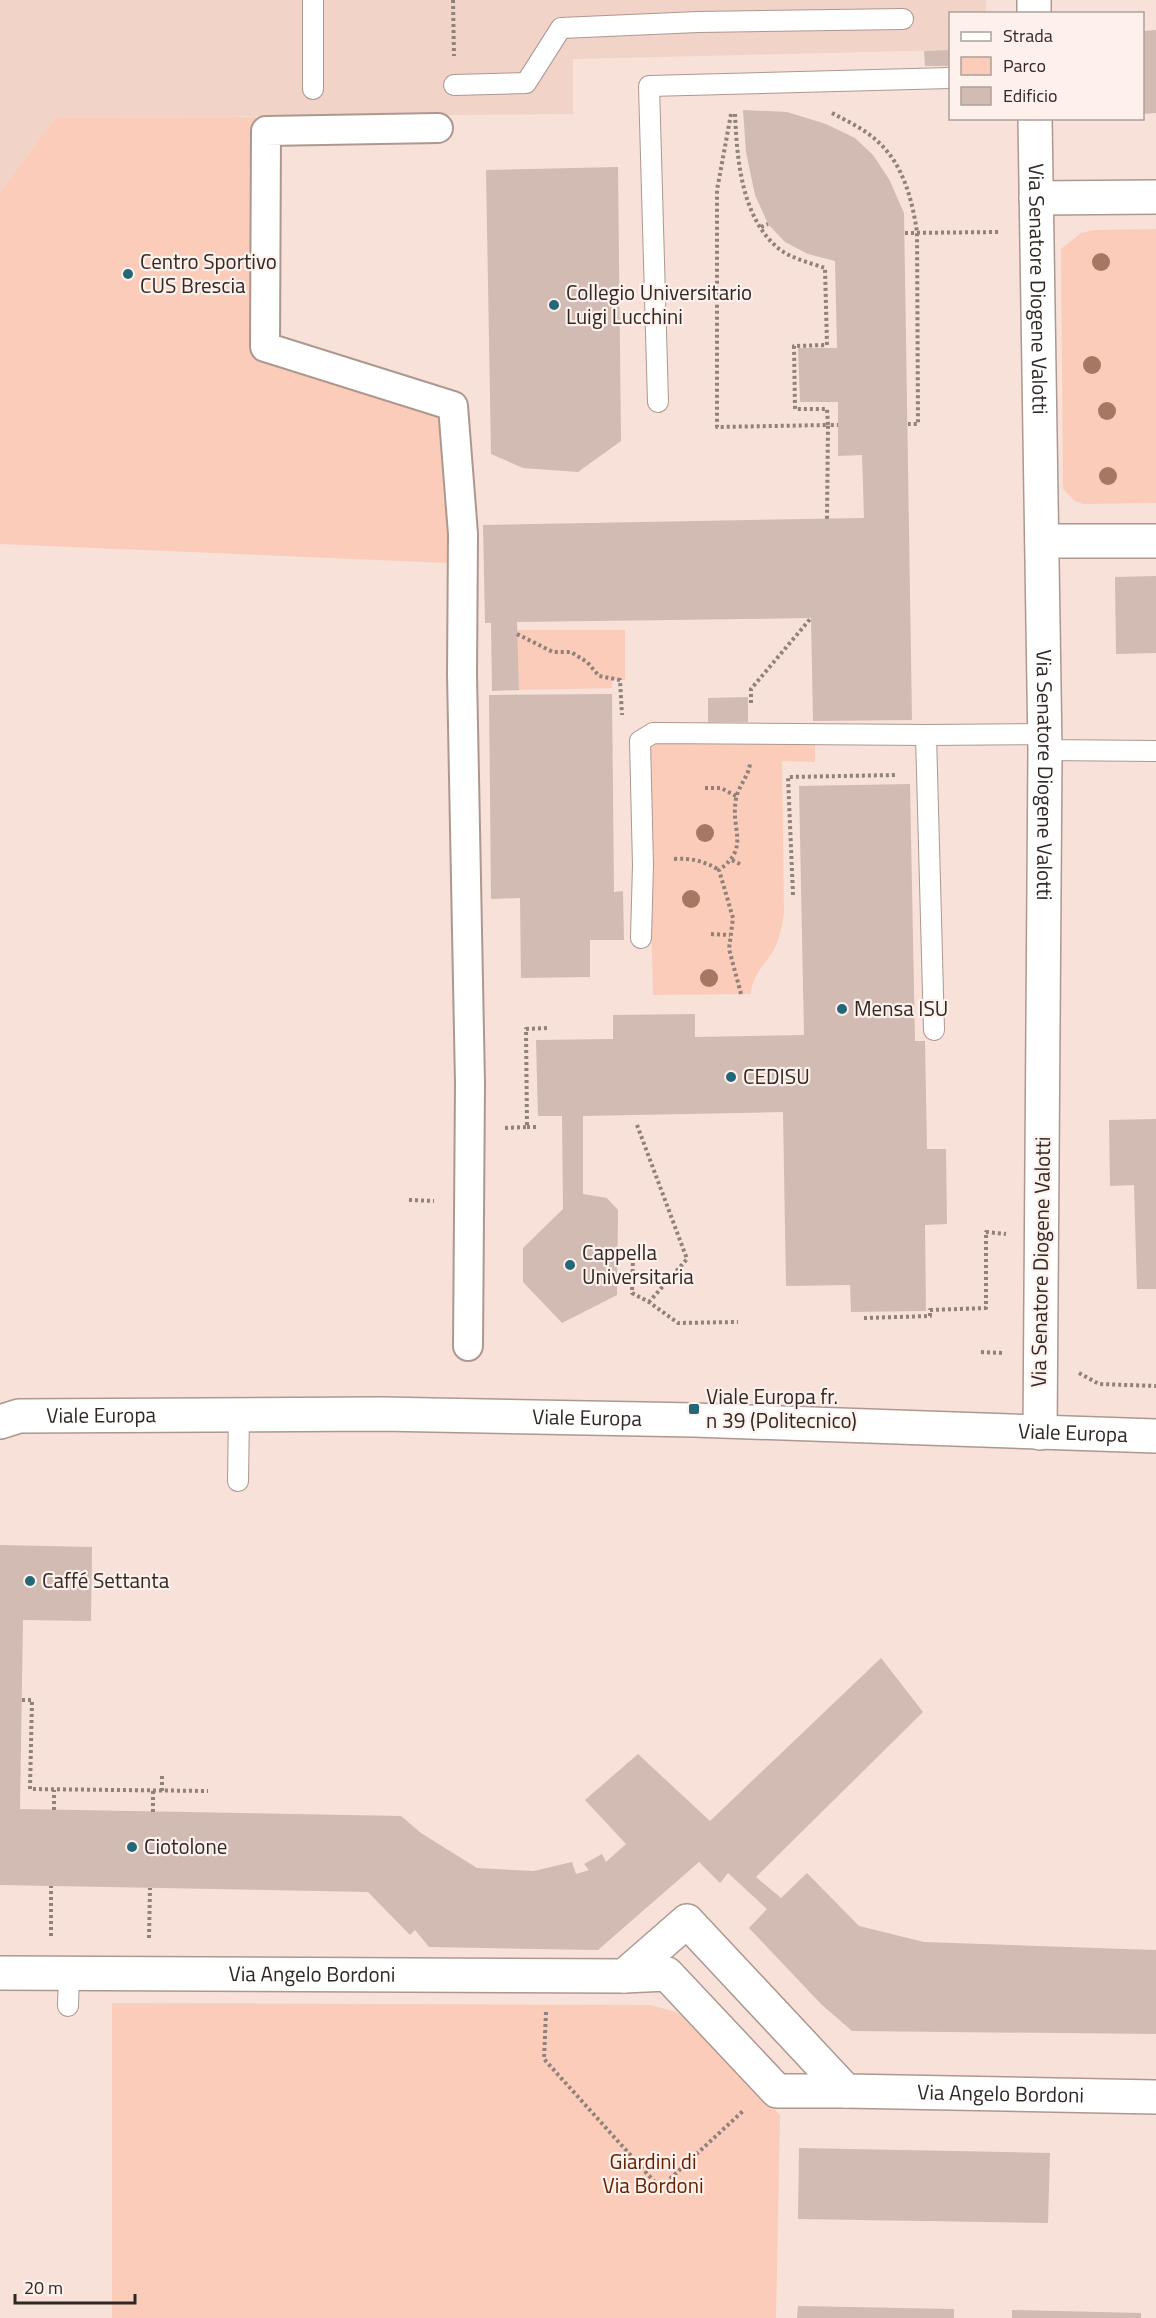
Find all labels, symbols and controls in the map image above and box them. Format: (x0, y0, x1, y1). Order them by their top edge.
legend (949, 12, 1144, 120)
text: Strada (1003, 22, 1053, 49)
text: Parco (1003, 52, 1046, 79)
text: Edificio (1003, 82, 1057, 109)
street label: Via Senatore Diogene Valotti (1021, 163, 1057, 415)
place label: Centro Sportivo CUS Brescia (140, 245, 277, 301)
marker: Centro Sportivo CUS Brescia (121, 267, 135, 281)
place label: Collegio Universitario Luigi Lucchini (566, 276, 752, 332)
marker: Collegio Universitario Luigi Lucchini (547, 298, 561, 312)
street label: Via Senatore Diogene Valotti (1028, 649, 1062, 901)
place label: Mensa ISU (854, 992, 948, 1024)
marker: Mensa ISU (835, 1002, 849, 1016)
place label: CEDISU (743, 1060, 810, 1092)
marker: CEDISU (724, 1070, 738, 1084)
street label: Via Senatore Diogene Valotti (1022, 1136, 1058, 1388)
place label: Cappella Universitaria (582, 1236, 694, 1292)
marker: Cappella Universitaria (563, 1258, 577, 1272)
place label: Viale Europa fr. n 39 (Politecnico) (706, 1380, 857, 1436)
street label: Viale Europa (46, 1398, 157, 1431)
street label: Viale Europa (532, 1400, 643, 1434)
marker: Viale Europa fr. n 39 (Politecnico) (687, 1402, 701, 1416)
street label: Viale Europa (1017, 1414, 1129, 1450)
place label: Caffé Settanta (42, 1564, 170, 1596)
marker: Caffé Settanta (23, 1574, 37, 1588)
place label: Ciotolone (144, 1830, 227, 1862)
marker: Ciotolone (125, 1840, 139, 1854)
street label: Via Angelo Bordoni (228, 1957, 396, 1990)
street label: Via Angelo Bordoni (917, 2075, 1084, 2111)
park label: Giardini di Via Bordoni (602, 2145, 704, 2201)
scale bar (15, 2267, 135, 2305)
text: 20 m (24, 2274, 63, 2301)

